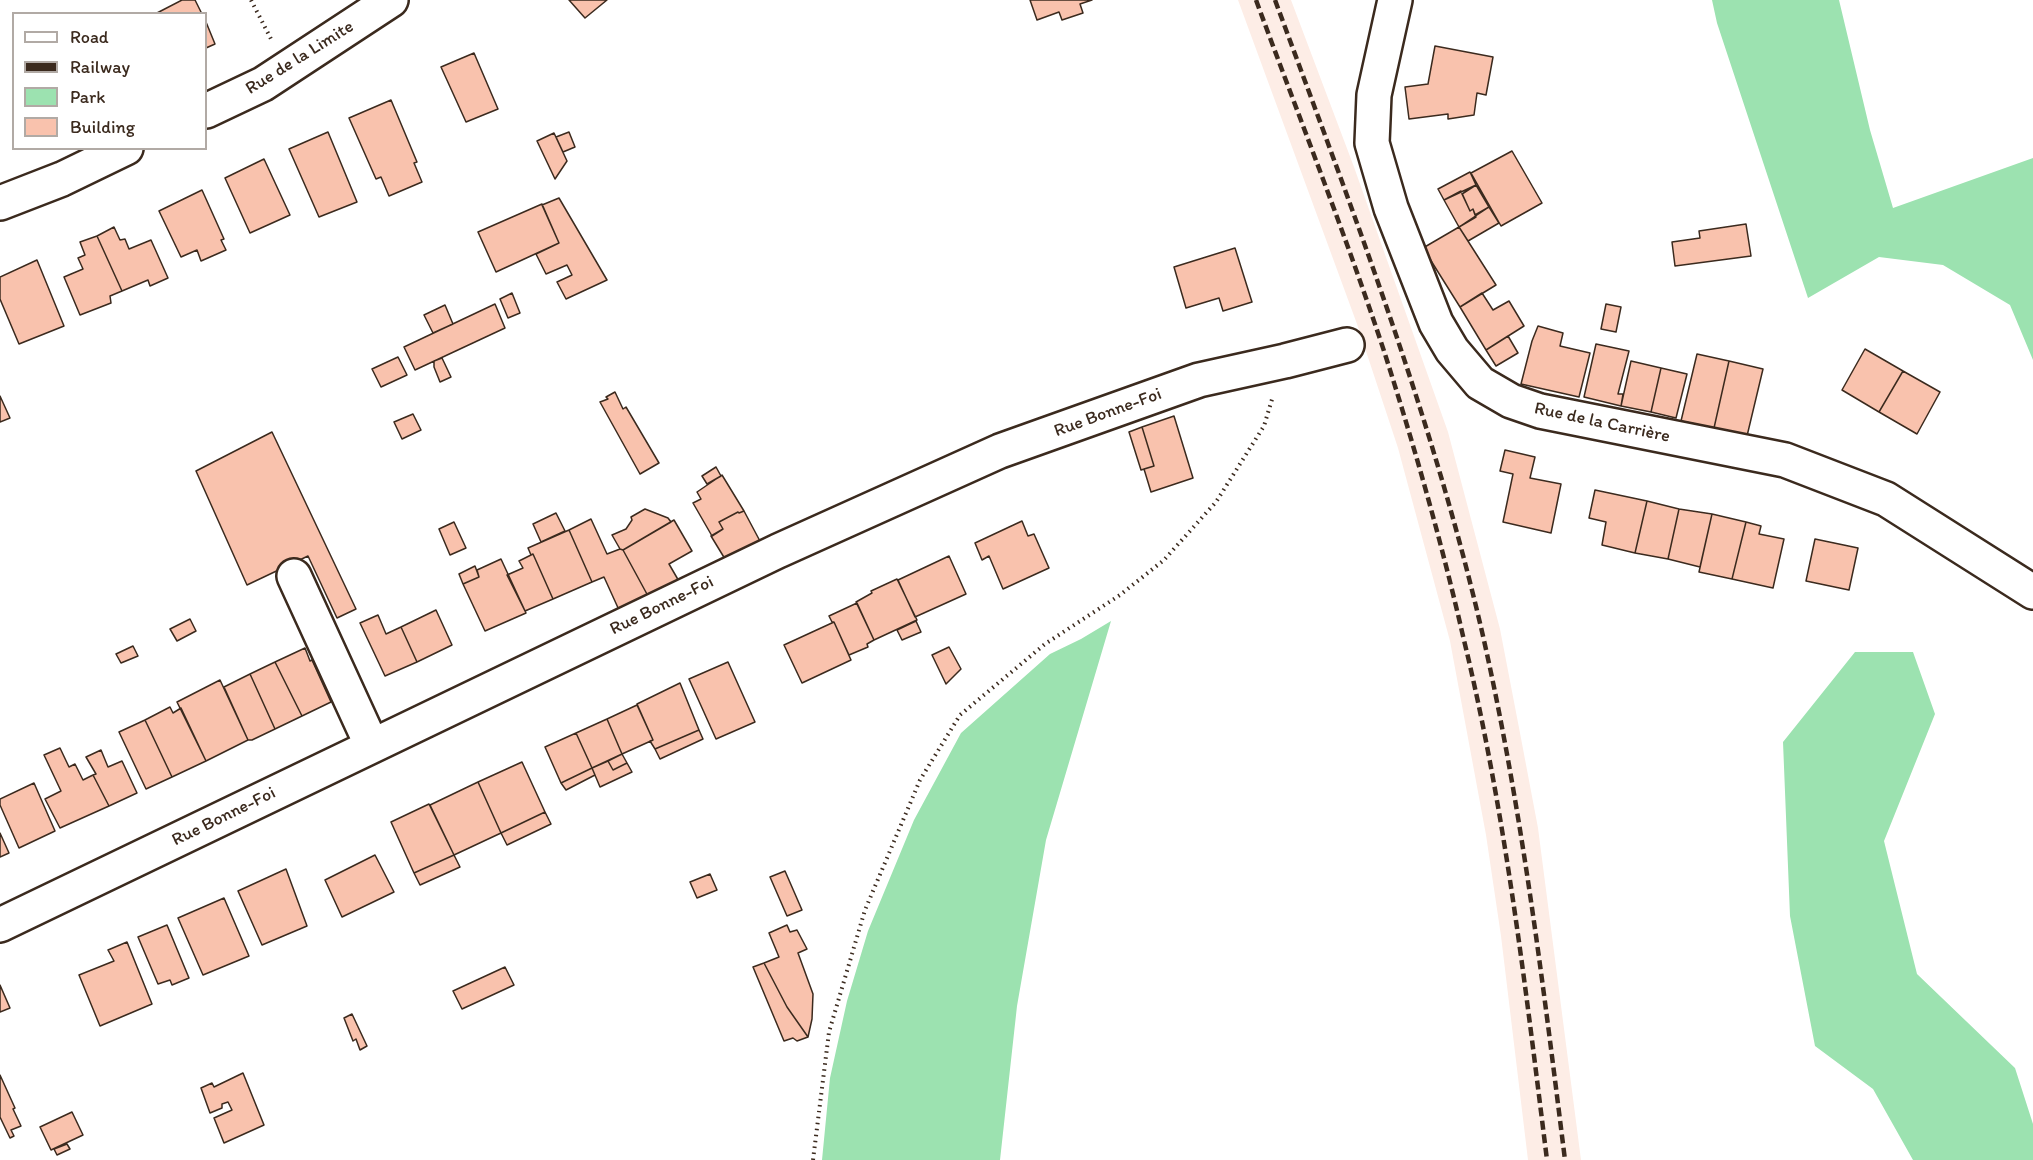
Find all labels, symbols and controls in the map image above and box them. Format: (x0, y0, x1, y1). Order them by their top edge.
legend (12, 12, 207, 150)
street label: Rue de la Limite (242, 16, 358, 100)
text: Road (70, 26, 109, 48)
text: Railway (70, 56, 130, 78)
text: Park (70, 86, 105, 108)
text: Building (70, 116, 135, 138)
street label: Rue Bonne-Foi (1051, 384, 1165, 442)
street label: Rue de la Carrière (1532, 398, 1672, 448)
street label: Rue Bonne-Foi (607, 572, 717, 640)
street label: Rue Bonne-Foi (169, 783, 279, 851)

